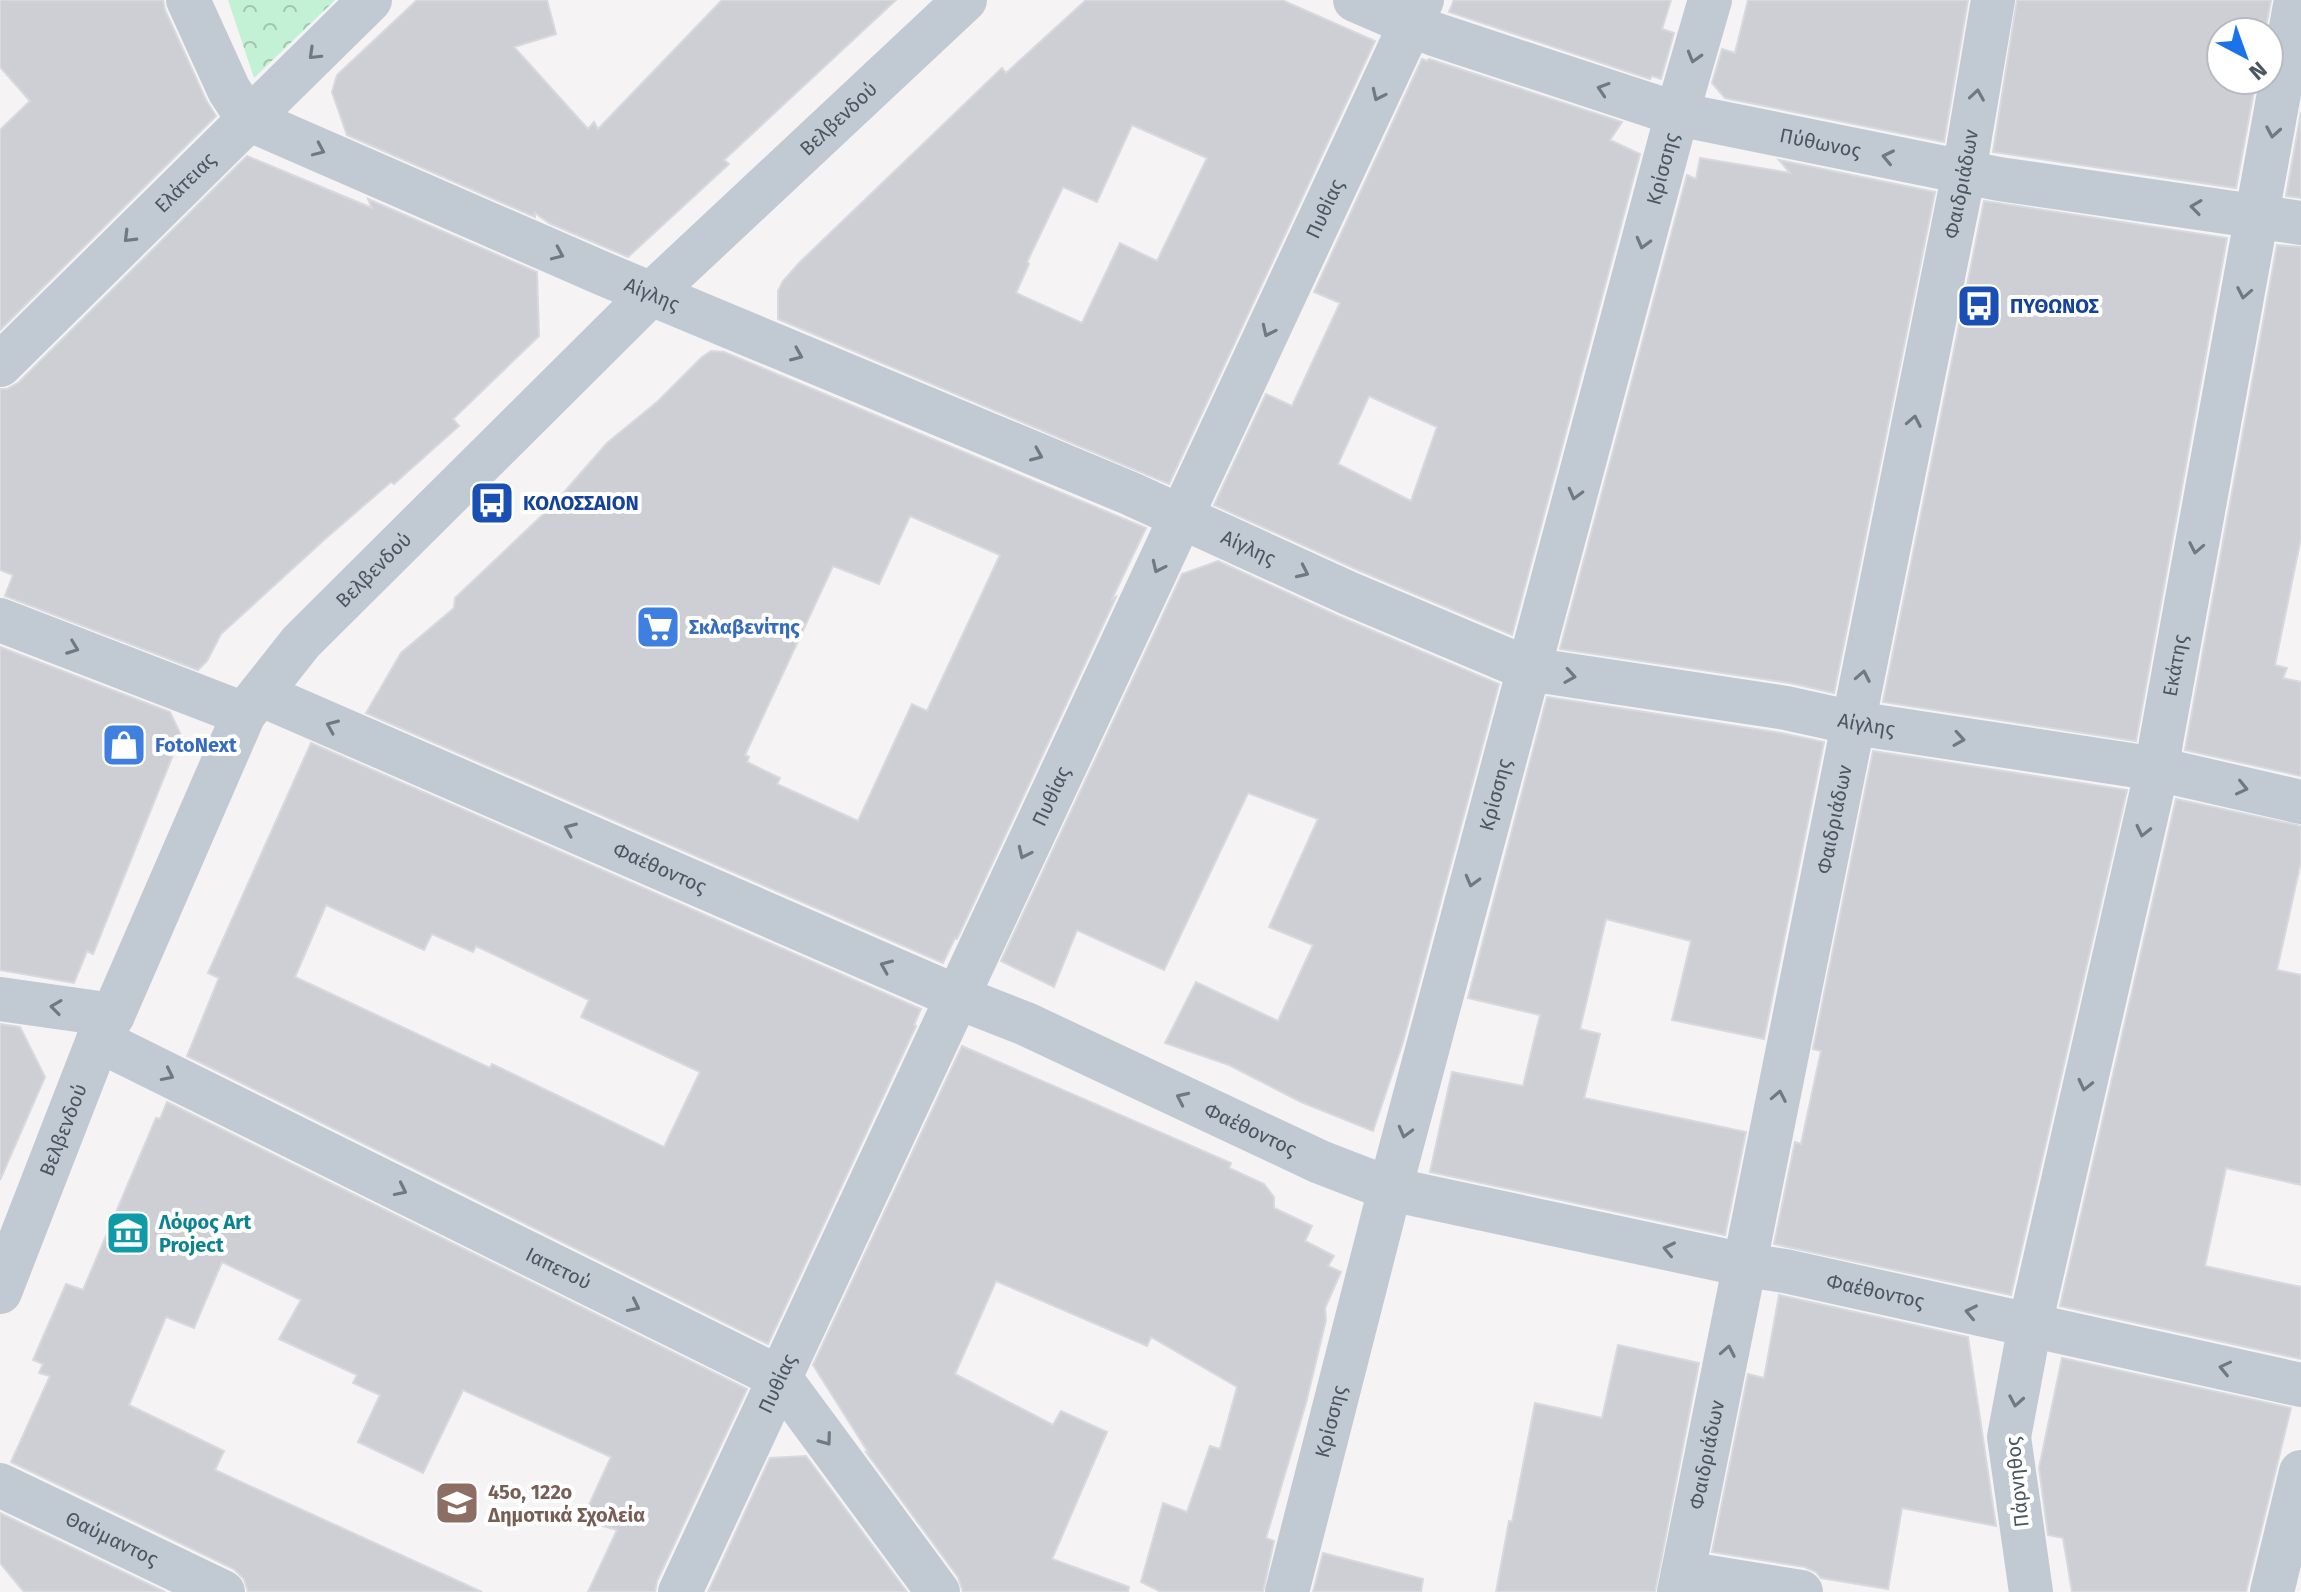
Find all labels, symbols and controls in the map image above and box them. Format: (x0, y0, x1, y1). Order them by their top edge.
north arrow (2205, 16, 2285, 96)
one-way arrow (309, 45, 323, 60)
one-way arrow (1687, 49, 1703, 63)
text: N (2243, 56, 2272, 86)
street label: Βελβενδού (795, 77, 882, 160)
one-way arrow (1597, 83, 1611, 99)
one-way arrow (1371, 87, 1387, 102)
one-way arrow (1968, 89, 1985, 102)
street label: Πύθωνος (1777, 123, 1863, 163)
one-way arrow (2265, 125, 2282, 139)
street label: Φαιδριάδων (1939, 127, 1983, 241)
street label: Κρίσσης (1641, 130, 1684, 207)
one-way arrow (311, 140, 326, 156)
street label: Ελάτειας (150, 147, 221, 218)
one-way arrow (1881, 149, 1894, 166)
street label: Πυθίας (1300, 175, 1349, 242)
one-way arrow (2189, 199, 2203, 216)
one-way arrow (124, 228, 138, 242)
one-way arrow (1635, 236, 1652, 249)
one-way arrow (549, 245, 564, 261)
street label: Αίγλης (621, 272, 683, 316)
bus stop icon: ΠΥΘΩΝΟΣ (1955, 282, 2003, 330)
one-way arrow (2236, 286, 2253, 299)
place label: ΠΥΘΩΝΟΣ (2010, 294, 2099, 318)
one-way arrow (1261, 323, 1277, 337)
one-way arrow (789, 345, 803, 362)
one-way arrow (1905, 415, 1922, 429)
one-way arrow (1029, 445, 1043, 461)
bus stop icon: ΚΟΛΟΣΣΑΙΟΝ (468, 479, 516, 527)
one-way arrow (1568, 487, 1585, 501)
place label: ΚΟΛΟΣΣΑΙΟΝ (523, 491, 639, 515)
street label: Αίγλης (1217, 525, 1279, 570)
street label: Βελβενδού (331, 527, 416, 613)
one-way arrow (2189, 541, 2206, 555)
one-way arrow (1152, 558, 1168, 573)
one-way arrow (1295, 562, 1309, 578)
supermarket icon: Σκλαβενίτης (634, 603, 682, 651)
place label: Σκλαβενίτης (689, 615, 800, 639)
street label: Εκάτης (2158, 632, 2192, 698)
one-way arrow (65, 638, 79, 655)
one-way arrow (1564, 667, 1577, 684)
one-way arrow (1854, 670, 1871, 684)
street label: Αίγλης (1836, 708, 1897, 741)
one-way arrow (325, 720, 340, 736)
shop icon: FotoNext (100, 721, 148, 769)
one-way arrow (1952, 729, 1965, 746)
place label: FotoNext (155, 733, 237, 757)
street label: Κρίσσης (1474, 756, 1516, 834)
street label: Φαιδριάδων (1811, 762, 1857, 876)
street label: Πυθίας (1027, 763, 1075, 830)
one-way arrow (2235, 779, 2248, 796)
one-way arrow (564, 823, 578, 839)
one-way arrow (2135, 824, 2152, 837)
street label: Φαέθοντος (609, 837, 710, 899)
one-way arrow (1018, 845, 1034, 859)
one-way arrow (1465, 873, 1481, 887)
one-way arrow (880, 960, 894, 976)
one-way arrow (49, 999, 63, 1016)
one-way arrow (160, 1065, 175, 1080)
one-way arrow (2077, 1077, 2094, 1091)
street label: Βελβενδού (34, 1080, 92, 1179)
one-way arrow (1770, 1090, 1787, 1103)
one-way arrow (1176, 1092, 1191, 1108)
street label: Φαέθοντος (1200, 1097, 1301, 1161)
one-way arrow (1397, 1124, 1414, 1138)
one-way arrow (393, 1180, 408, 1196)
museum icon: Λόφος Art Project (104, 1209, 152, 1257)
place label: Λόφος Art Project (158, 1210, 251, 1257)
one-way arrow (1662, 1241, 1676, 1258)
street label: Ιαπετού (522, 1242, 595, 1295)
street label: Φαέθοντος (1824, 1269, 1927, 1313)
one-way arrow (626, 1296, 641, 1311)
one-way arrow (1965, 1304, 1978, 1321)
one-way arrow (1718, 1344, 1735, 1358)
street label: Πυθίας (753, 1350, 801, 1417)
one-way arrow (2219, 1360, 2232, 1377)
street label: Κρίσσης (1310, 1383, 1351, 1460)
one-way arrow (2008, 1395, 2025, 1408)
street label: Φαιδριάδων (1684, 1398, 1729, 1511)
one-way arrow (817, 1432, 831, 1446)
street label: Πάρνηθος (2000, 1436, 2034, 1528)
school or university icon: 45ο, 122ο Δημοτικά Σχολεία (433, 1479, 481, 1527)
place label: 45ο, 122ο Δημοτικά Σχολεία (487, 1480, 645, 1527)
street label: Θαύμαντος (62, 1506, 162, 1571)

